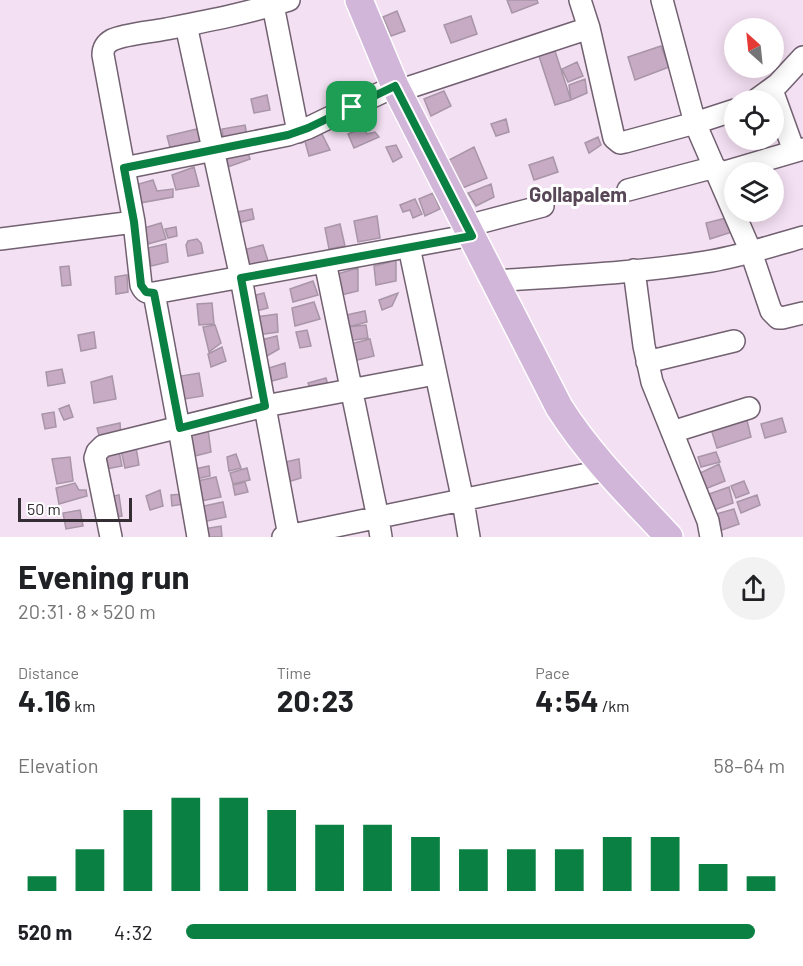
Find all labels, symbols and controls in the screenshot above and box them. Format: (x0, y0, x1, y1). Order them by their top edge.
north arrow (724, 18, 784, 78)
map controls (724, 18, 784, 222)
pin (326, 81, 377, 132)
icon: arrive (335, 90, 368, 123)
button: locate (724, 90, 784, 150)
button: layers (724, 162, 784, 222)
district label: Gollapalem (529, 182, 627, 206)
scale bar (18, 495, 132, 522)
text: 50 m (27, 499, 61, 518)
text: Evening run (18, 556, 190, 596)
button: share (722, 557, 785, 620)
text: 20:31 · 8 × 520 m (18, 599, 156, 623)
text: Distance (18, 663, 79, 682)
text: Time (277, 663, 311, 682)
text: Pace (535, 663, 570, 682)
text: 4.16 (18, 682, 71, 718)
text: 20:23 (277, 682, 354, 718)
text: 4:54 (535, 682, 599, 718)
text: km (71, 696, 95, 715)
text: /km (599, 696, 630, 715)
text: Elevation (18, 753, 99, 777)
text: 58–64 m (713, 753, 785, 777)
text: 520 m (18, 920, 72, 944)
text: 4:32 (114, 920, 153, 944)

